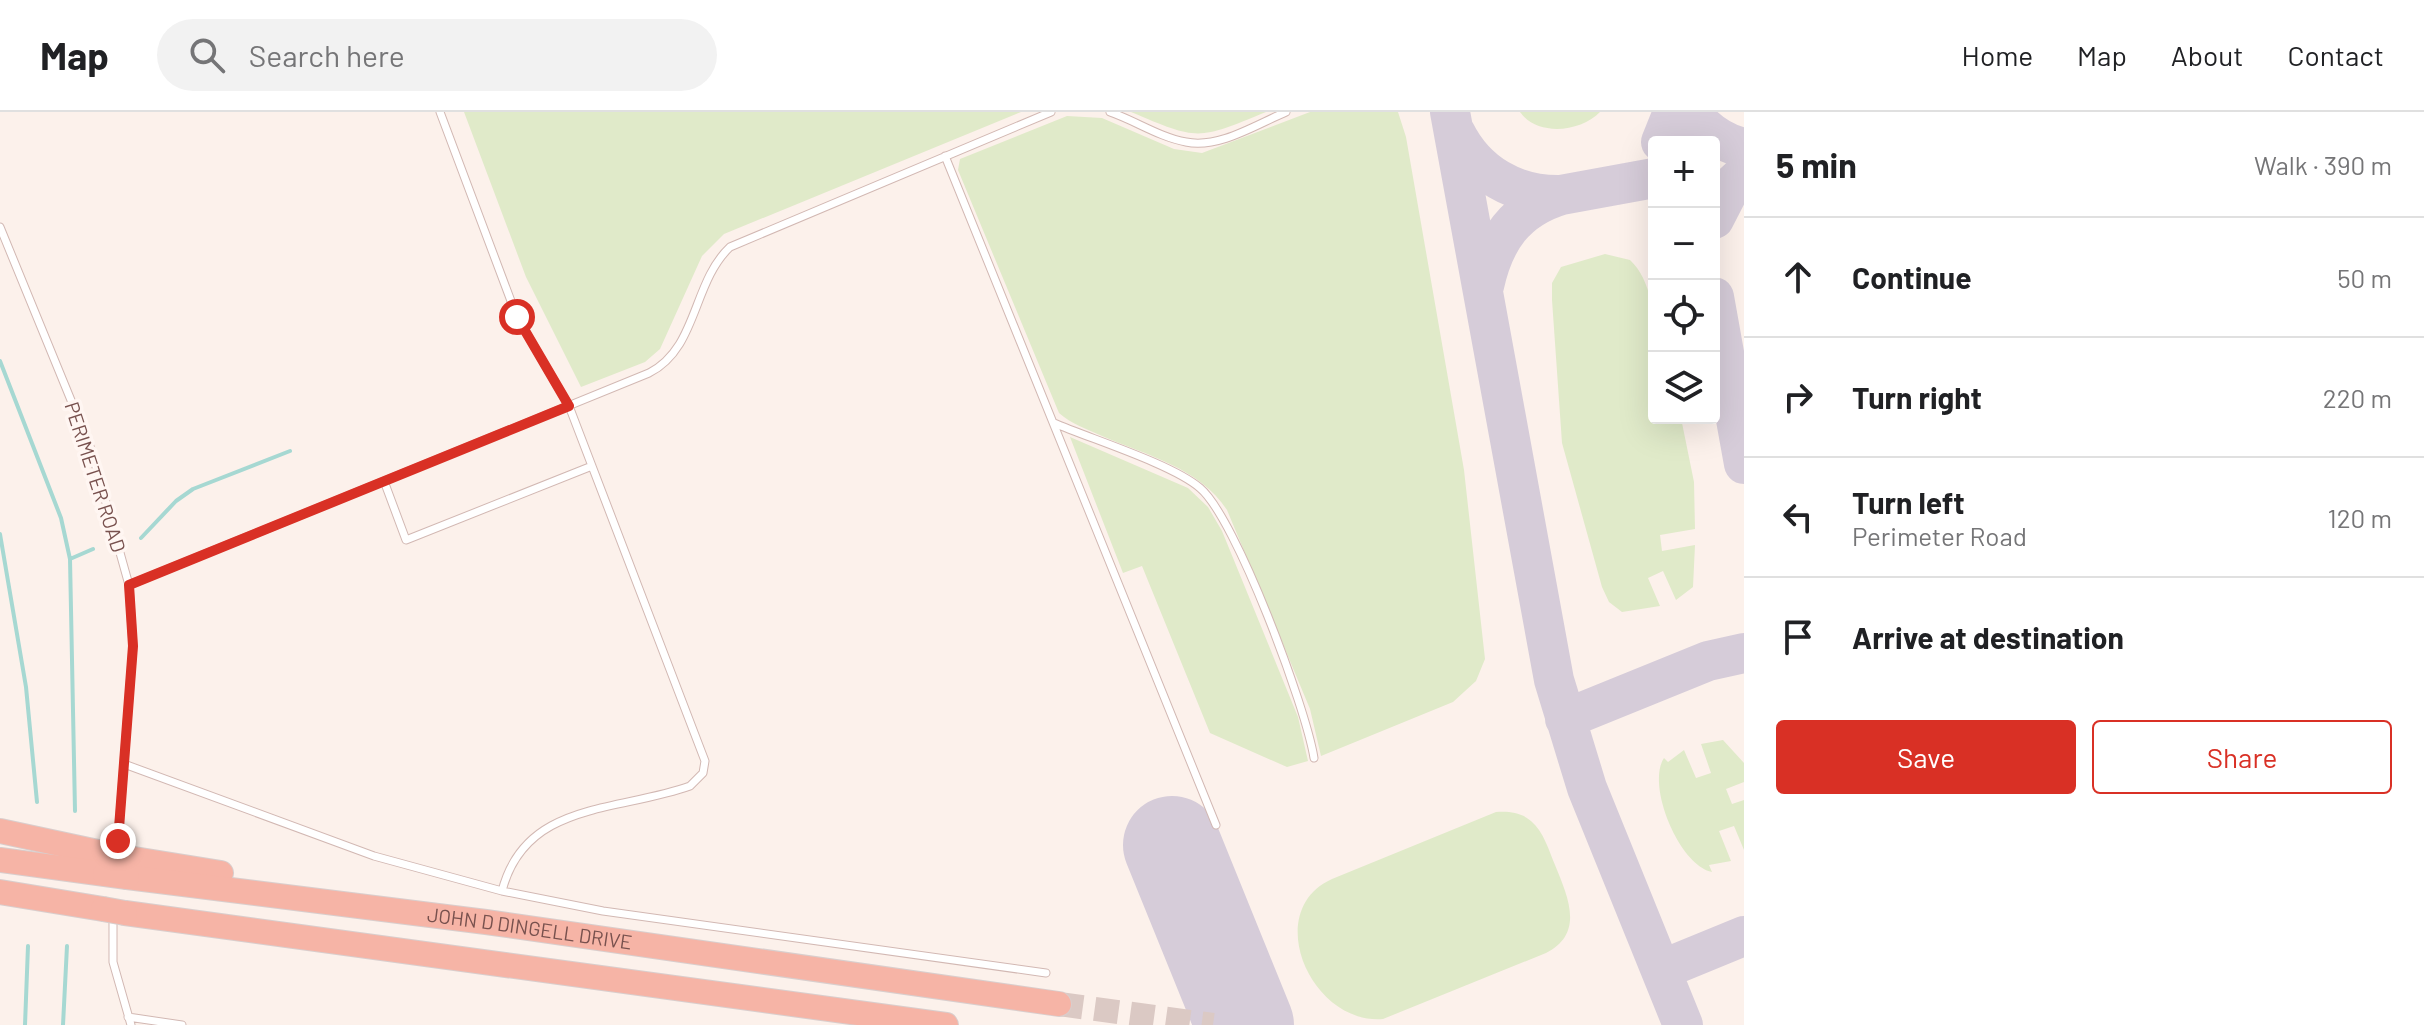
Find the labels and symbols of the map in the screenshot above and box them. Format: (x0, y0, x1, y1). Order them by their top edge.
route start (499, 299, 535, 335)
street label: PERIMETER ROAD (60, 398, 132, 555)
route end (100, 823, 136, 859)
street label: JOHN D DINGELL DRIVE (426, 902, 634, 954)

